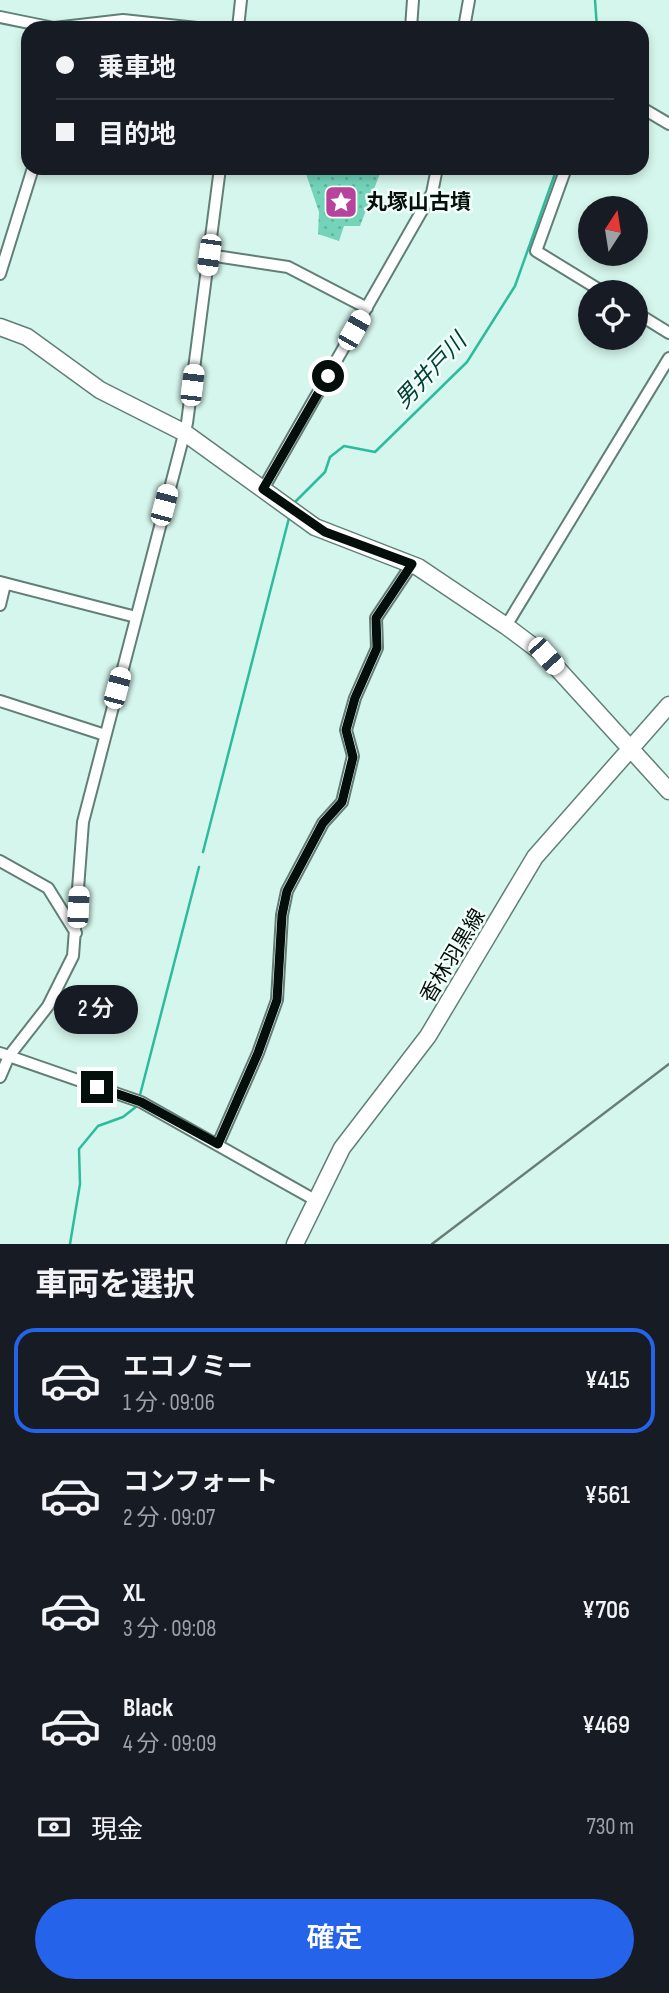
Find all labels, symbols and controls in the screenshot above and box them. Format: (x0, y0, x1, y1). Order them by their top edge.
text: 乗車地 (98, 53, 176, 84)
text: 目的地 (98, 120, 176, 151)
place icon: 丸塚山古墳 (322, 183, 360, 221)
place label: 丸塚山古墳 (366, 190, 471, 215)
north arrow (578, 196, 648, 266)
map controls (578, 196, 648, 350)
car (196, 233, 223, 277)
button: locate (578, 280, 648, 350)
car (335, 307, 374, 353)
water label: 男井戸川 (389, 326, 475, 414)
route start (312, 360, 344, 392)
car (180, 363, 205, 407)
car (149, 482, 180, 528)
car (525, 633, 568, 679)
car (102, 665, 133, 711)
car (67, 885, 90, 929)
street label: 香林羽黒線 (415, 905, 491, 1007)
callout: 2 分 (55, 986, 139, 1034)
text: 2 分 (78, 995, 114, 1023)
route end (81, 1071, 113, 1103)
text: 車両を選択 (35, 1266, 195, 1305)
icon: car (39, 1349, 102, 1412)
text: エコノミー (123, 1352, 253, 1383)
text: ¥415 (585, 1365, 630, 1396)
text: 1 分 · 09:06 (123, 1389, 215, 1417)
icon: car (39, 1464, 102, 1527)
text: コンフォート (123, 1467, 278, 1498)
text: ¥561 (584, 1480, 630, 1511)
text: 2 分 · 09:07 (123, 1504, 215, 1532)
text: XL (123, 1578, 145, 1609)
icon: car (39, 1579, 102, 1642)
text: ¥706 (582, 1595, 630, 1626)
text: 3 分 · 09:08 (123, 1615, 216, 1643)
text: Black (123, 1693, 173, 1724)
icon: car (39, 1694, 102, 1757)
text: ¥469 (582, 1710, 630, 1741)
text: 4 分 · 09:09 (123, 1730, 216, 1758)
icon: cash (35, 1808, 73, 1846)
text: 730 m (586, 1813, 634, 1841)
text: 現金 (91, 1815, 143, 1846)
button: 確定 (35, 1899, 634, 1979)

